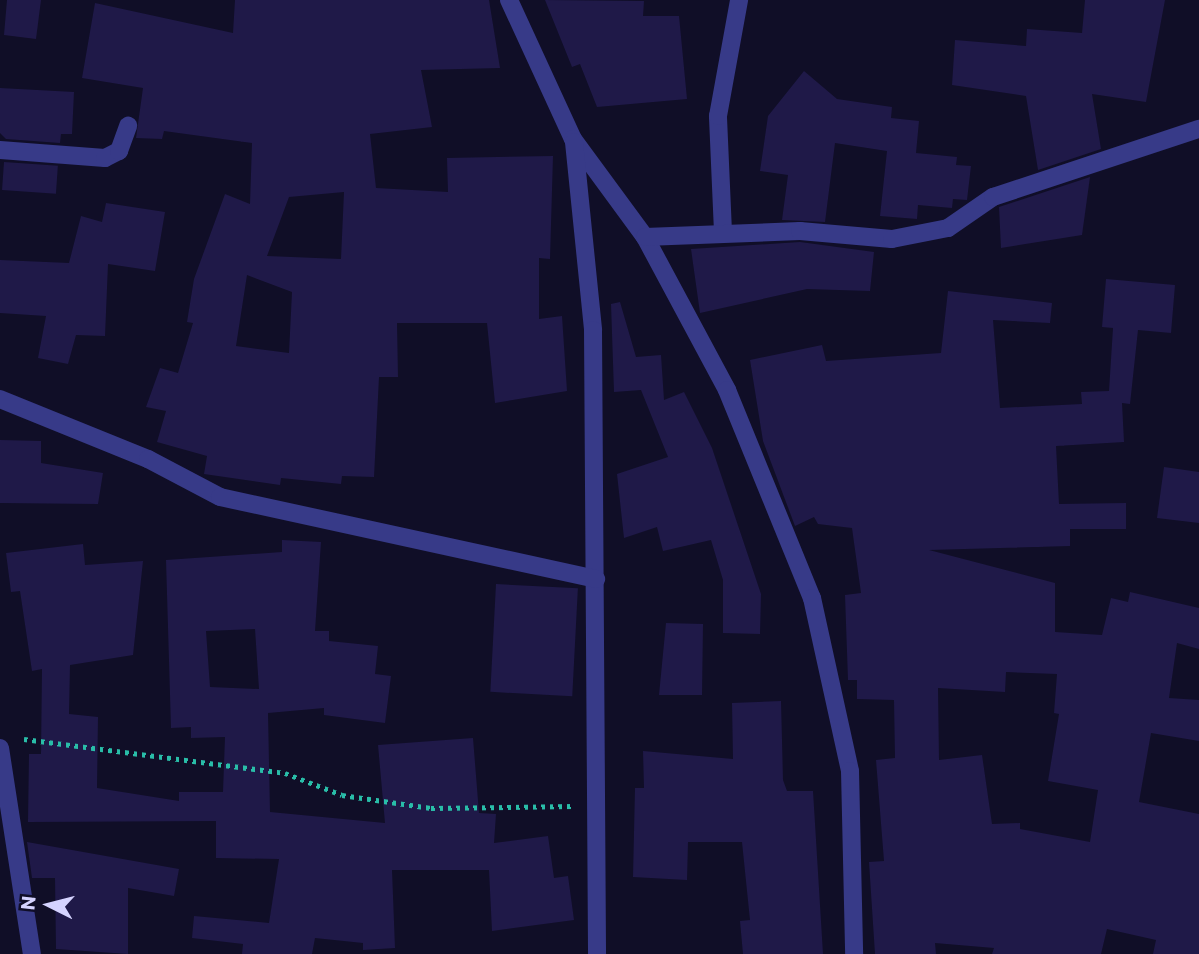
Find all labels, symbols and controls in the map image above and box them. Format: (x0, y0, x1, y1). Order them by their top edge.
north arrow (14, 870, 84, 940)
text: N (15, 894, 40, 911)

